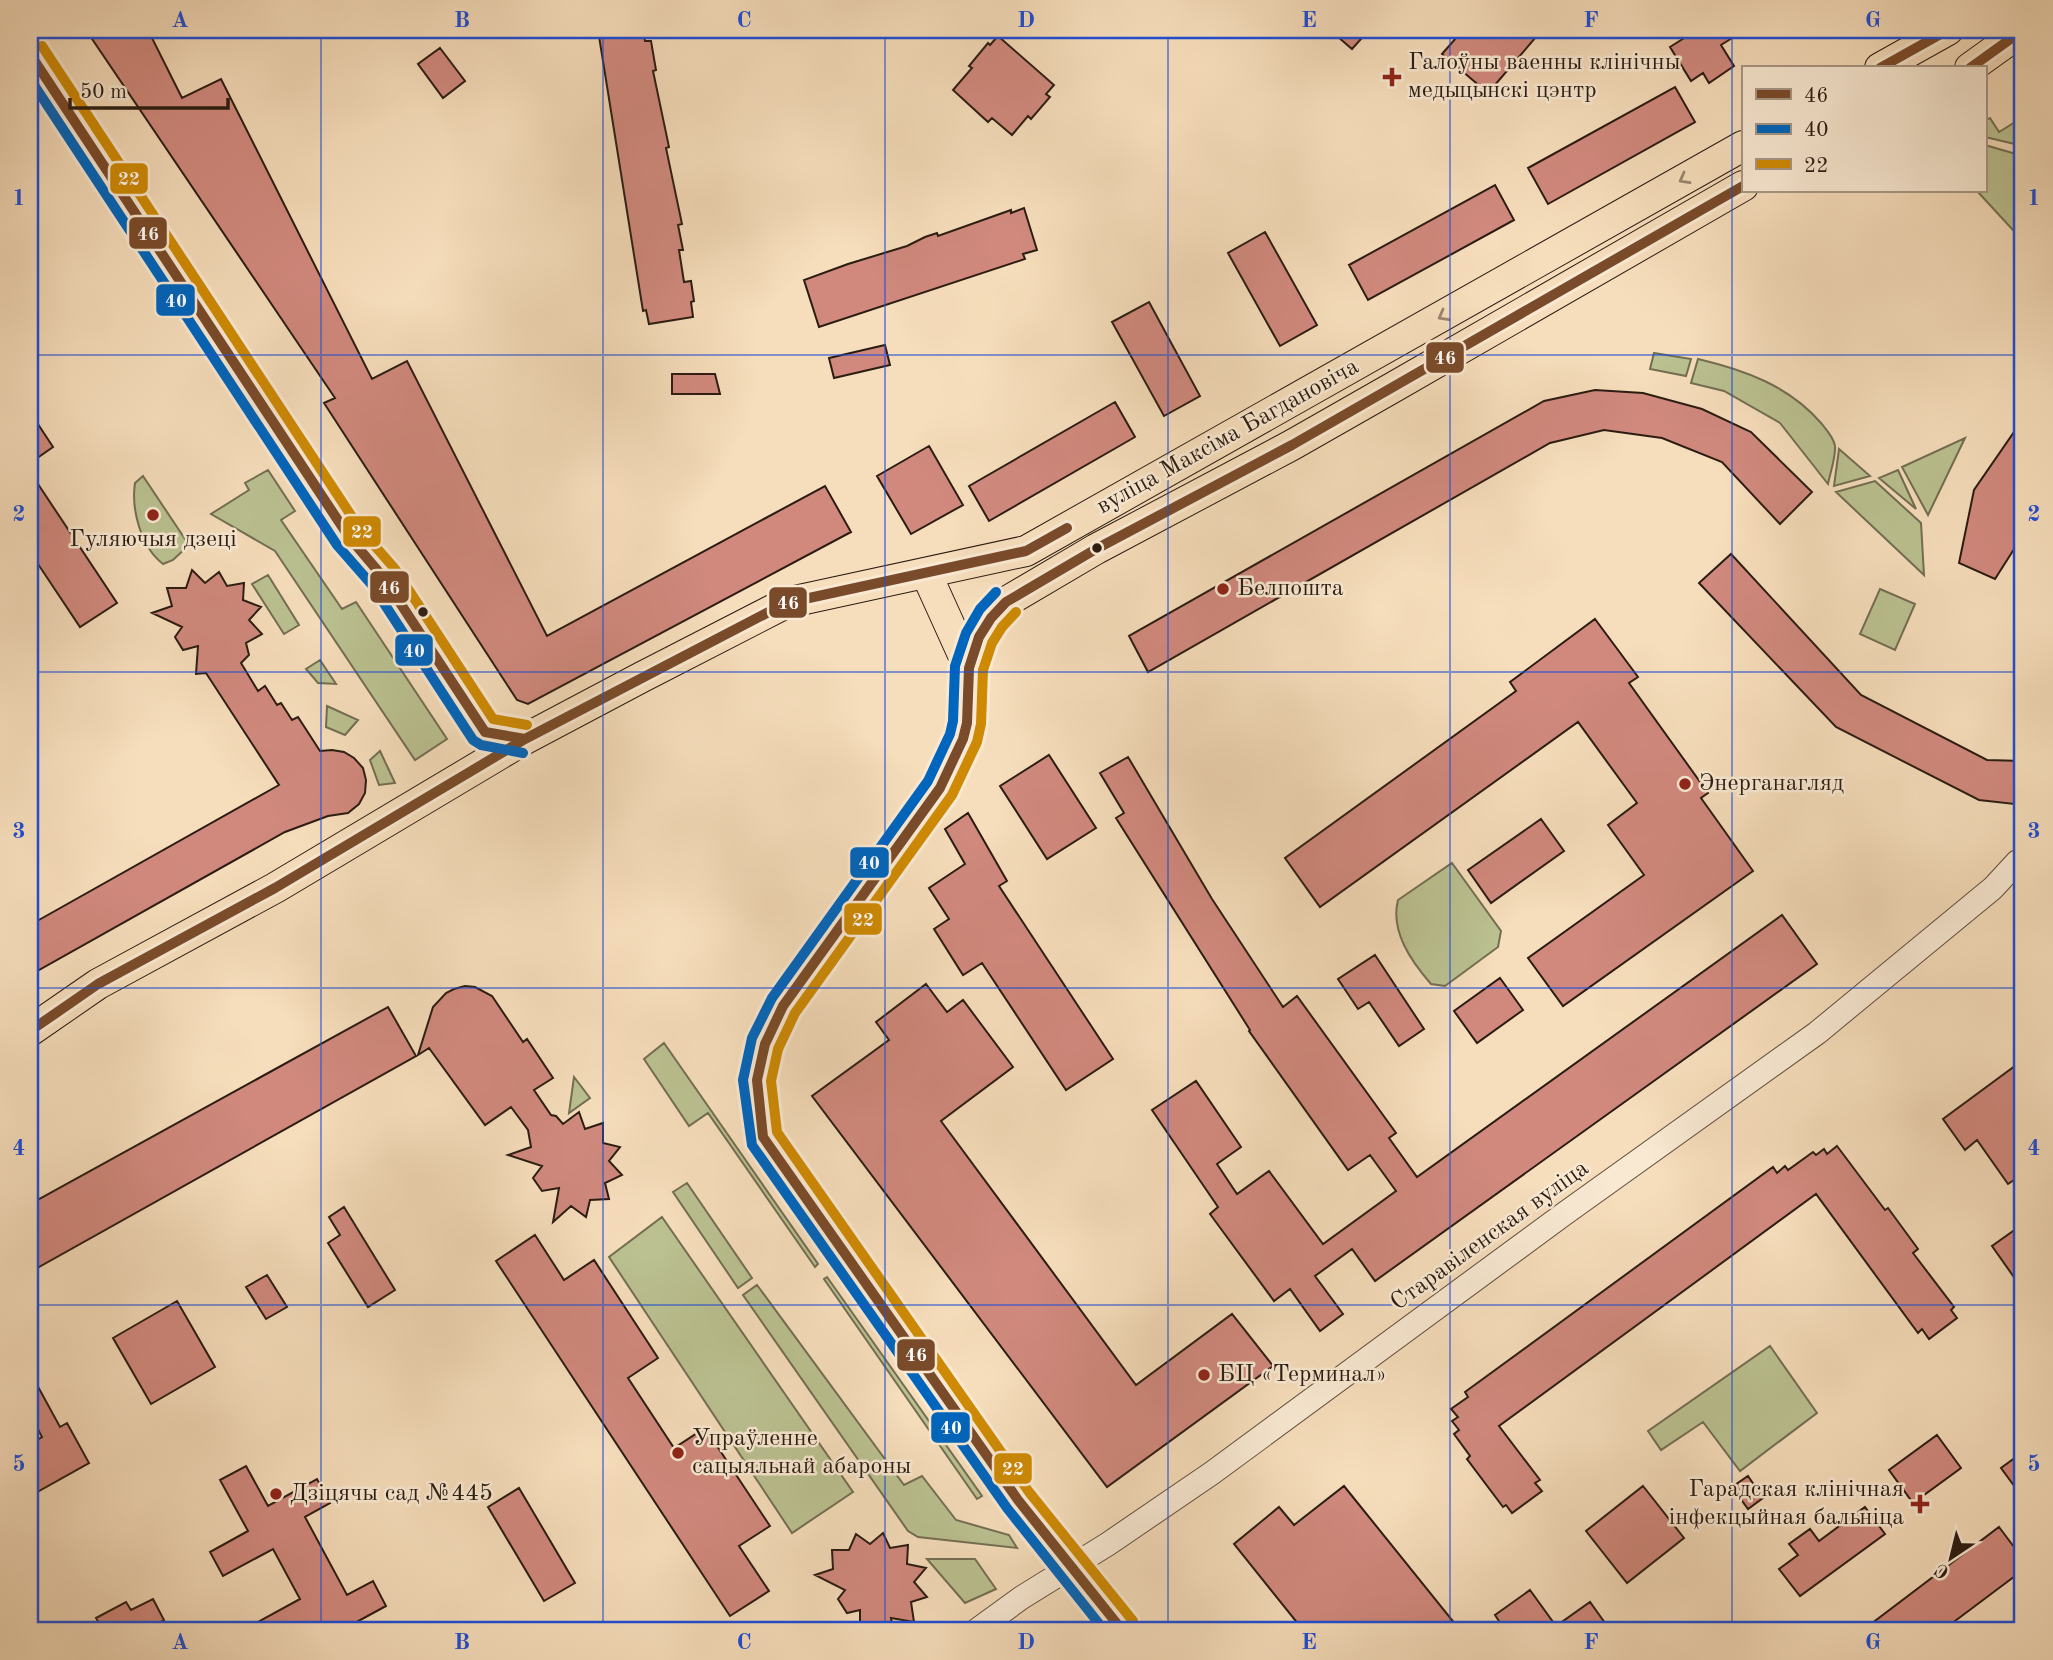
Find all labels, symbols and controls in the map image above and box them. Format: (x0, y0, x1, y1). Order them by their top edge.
text: A (171, 9, 189, 32)
text: B (454, 9, 470, 32)
text: C (736, 9, 752, 32)
text: D (1017, 9, 1035, 32)
text: E (1301, 9, 1317, 32)
text: F (1583, 9, 1599, 32)
text: G (1865, 9, 1881, 32)
place label: Галоўны ваенны клінічны медыцынскі цэнтр (1408, 51, 1681, 103)
scale bar (70, 66, 228, 110)
legend (1742, 66, 1986, 192)
marker: Галоўны ваенны клінічны медыцынскі цэнтр (1382, 67, 1402, 87)
text: 50 m (80, 82, 127, 103)
text: 46 (1804, 86, 1828, 107)
text: 40 (1804, 120, 1828, 141)
text: 22 (1804, 156, 1828, 177)
line badge: 22 (109, 162, 149, 195)
text: 22 (118, 171, 140, 190)
one-way arrow (1679, 171, 1691, 184)
text: 1 (12, 187, 26, 210)
text: 1 (2027, 187, 2041, 210)
line badge: 46 (128, 216, 168, 250)
text: 46 (137, 226, 159, 245)
line badge: 40 (155, 283, 196, 317)
text: 40 (165, 293, 187, 312)
one-way arrow (1438, 308, 1451, 321)
line badge: 46 (1425, 341, 1465, 374)
text: 46 (1434, 350, 1456, 369)
street label: вуліца Максіма Багдановіча (1093, 355, 1363, 519)
text: 2 (12, 503, 26, 526)
text: 2 (2027, 503, 2041, 526)
marker: Гуляючыя дзеці (145, 507, 161, 523)
line badge: 22 (342, 515, 382, 548)
text: 22 (351, 524, 373, 543)
place label: Гуляючыя дзеці (69, 528, 237, 552)
unlabelled marker (1090, 541, 1104, 555)
line badge: 46 (369, 570, 410, 604)
place label: Белпошта (1237, 577, 1344, 601)
text: 46 (378, 580, 400, 599)
marker: Белпошта (1215, 581, 1231, 597)
line badge: 46 (768, 586, 808, 619)
text: 46 (777, 595, 799, 614)
unlabelled marker (416, 605, 430, 619)
line badge: 40 (394, 633, 434, 667)
text: 40 (403, 643, 425, 662)
place label: Энерганагляд (1699, 772, 1844, 796)
marker: Энерганагляд (1677, 776, 1693, 792)
text: 3 (12, 820, 26, 843)
text: 3 (2027, 820, 2041, 843)
line badge: 40 (849, 846, 890, 879)
text: 40 (858, 855, 880, 874)
line badge: 22 (843, 902, 883, 936)
text: 22 (852, 912, 874, 931)
text: 4 (12, 1137, 26, 1160)
text: 4 (2027, 1137, 2041, 1160)
street label: Старавіленская вуліца (1387, 1156, 1593, 1316)
line badge: 46 (896, 1338, 936, 1372)
text: 46 (905, 1347, 927, 1366)
place label: БЦ «Терминал» (1218, 1363, 1387, 1387)
marker: БЦ «Терминал» (1196, 1367, 1212, 1383)
line badge: 40 (930, 1411, 971, 1444)
text: 40 (940, 1420, 962, 1439)
place label: Упраўленне сацыяльнай абароны (692, 1427, 911, 1479)
marker: Упраўленне сацыяльнай абароны (670, 1445, 686, 1461)
line badge: 22 (993, 1452, 1033, 1485)
text: 5 (12, 1453, 26, 1476)
text: 5 (2027, 1453, 2041, 1476)
text: 22 (1002, 1461, 1024, 1480)
place label: Гарадская клінічная інфекцыйная бальніца (1669, 1478, 1904, 1530)
place label: Дзіцячы сад №445 (290, 1482, 493, 1506)
marker: Дзіцячы сад №445 (268, 1486, 284, 1502)
marker: Гарадская клінічная інфекцыйная бальніца (1910, 1494, 1930, 1514)
north arrow (1916, 1524, 1986, 1594)
text: С (1932, 1558, 1953, 1581)
text: A (171, 1631, 189, 1654)
text: B (454, 1631, 470, 1654)
text: C (736, 1631, 752, 1654)
text: D (1017, 1631, 1035, 1654)
text: E (1301, 1631, 1317, 1654)
text: F (1583, 1631, 1599, 1654)
text: G (1865, 1631, 1881, 1654)

